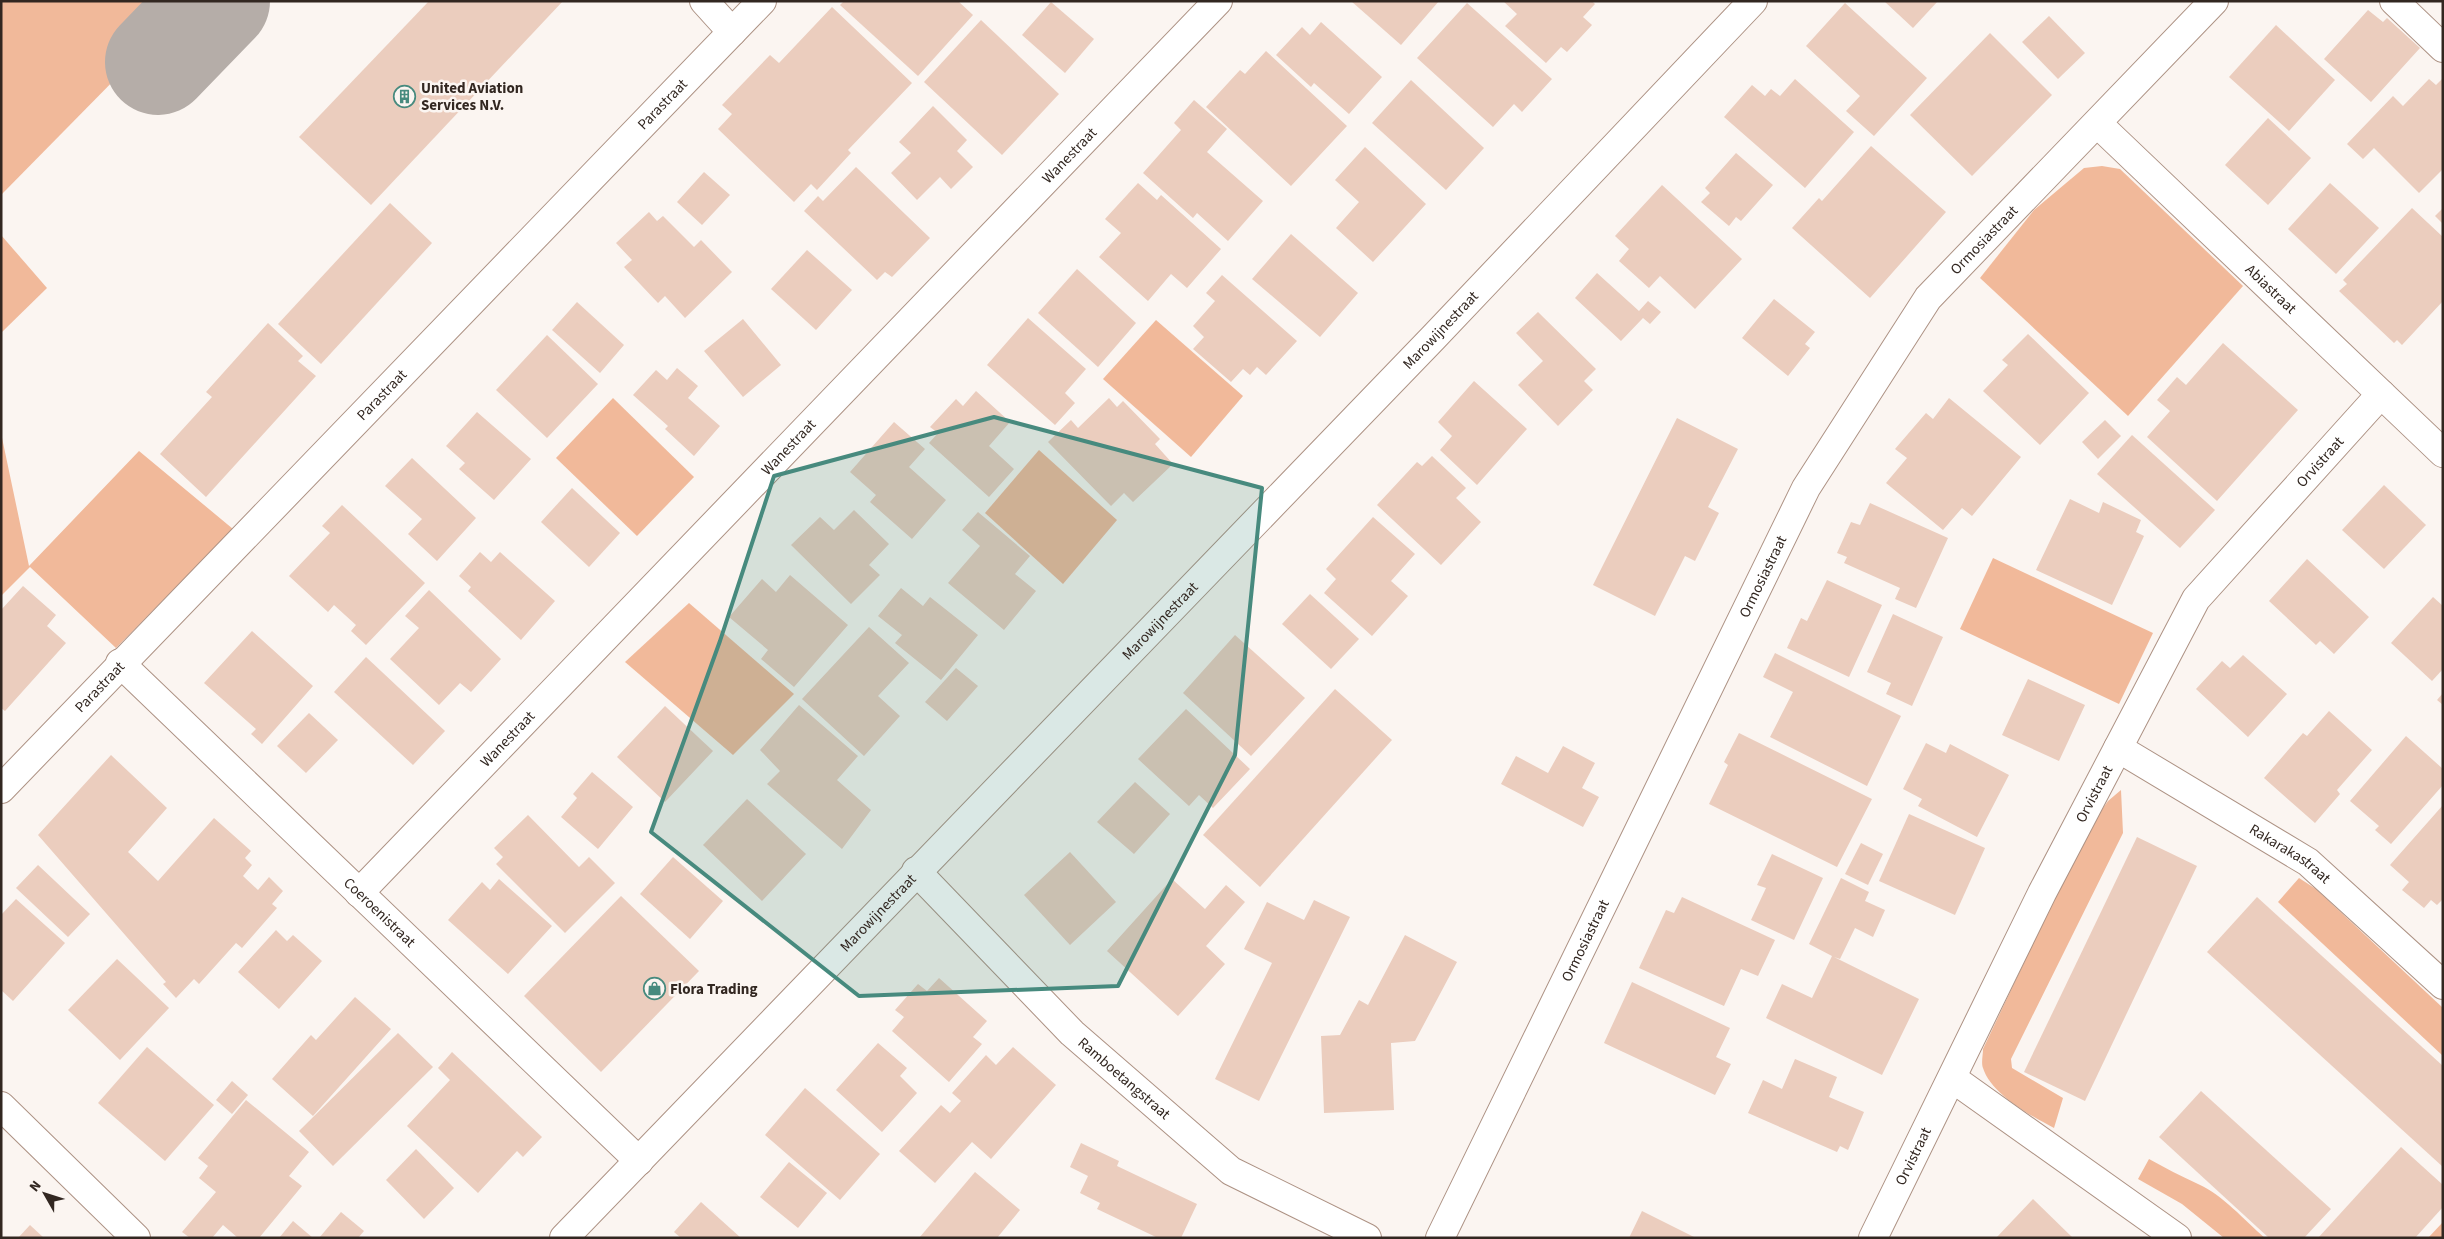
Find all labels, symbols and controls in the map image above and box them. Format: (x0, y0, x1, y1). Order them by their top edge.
street label: Parastraat (633, 74, 692, 134)
place label: United Aviation Services N.V. (421, 78, 523, 116)
building icon: United Aviation Services N.V. (393, 85, 417, 109)
street label: Wanestraat (1037, 123, 1101, 188)
street label: Ormosiastraat (1945, 200, 2022, 279)
street label: Abiastraat (2241, 259, 2301, 319)
street label: Marowijnestraat (1398, 286, 1483, 374)
street label: Parastraat (352, 365, 411, 425)
street label: Wanestraat (756, 414, 820, 480)
street label: Orvistraat (2291, 432, 2349, 492)
street label: Ormosiastraat (1734, 532, 1792, 621)
street label: Marowijnestraat (1117, 577, 1203, 665)
street label: Parastraat (70, 657, 129, 717)
street label: Wanestraat (475, 706, 540, 772)
street label: Orvistraat (2070, 762, 2118, 826)
street label: Rakarakastraat (2245, 819, 2335, 888)
street label: Marowijnestraat (835, 869, 921, 957)
street label: Coeroenistraat (339, 873, 420, 952)
street label: Ormosiastraat (1556, 896, 1614, 985)
shop icon: Flora Trading (642, 977, 666, 1001)
place label: Flora Trading (670, 979, 757, 1000)
street label: Ramboetangstraat (1073, 1032, 1175, 1124)
street label: Orvistraat (1890, 1124, 1936, 1189)
north arrow (20, 1169, 70, 1219)
text: N (25, 1177, 46, 1196)

